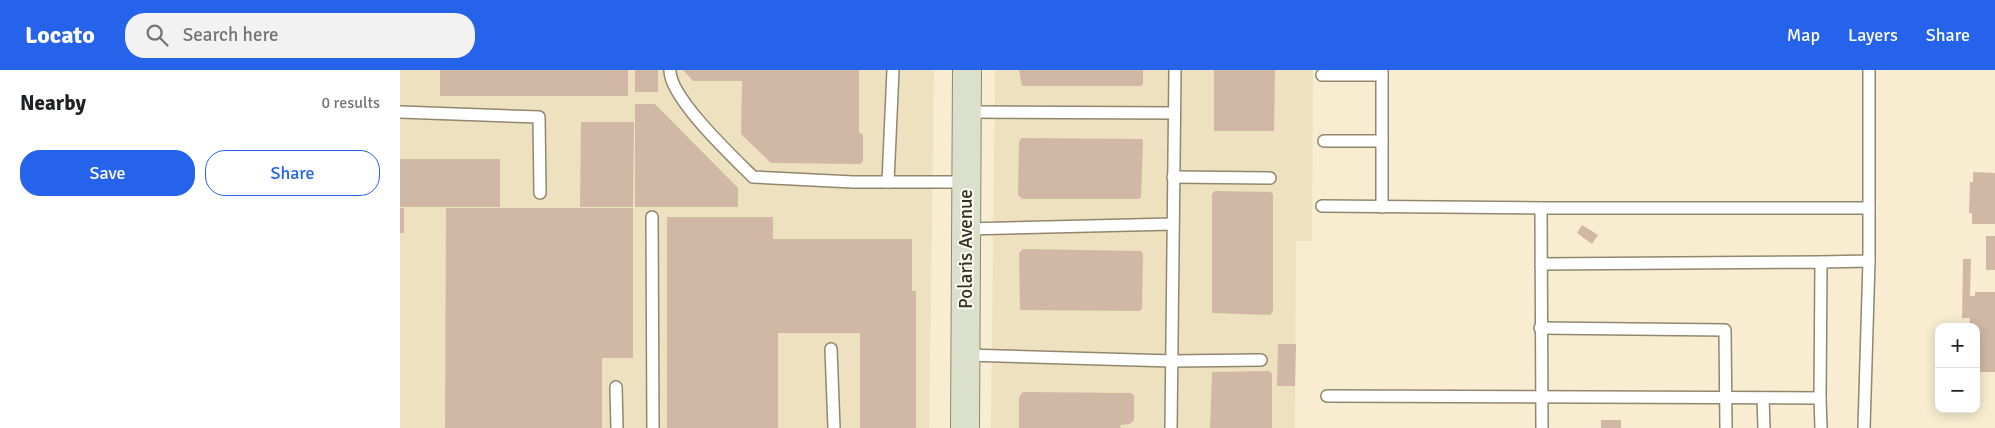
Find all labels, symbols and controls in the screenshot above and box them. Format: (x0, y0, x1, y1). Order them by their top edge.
search box (125, 13, 475, 58)
text: Locato (25, 20, 95, 50)
icon: search (143, 21, 171, 49)
text: Search here (183, 23, 279, 47)
text: Map (1787, 24, 1820, 46)
text: Layers (1848, 24, 1898, 46)
text: Share (1926, 24, 1970, 46)
text: Nearby (20, 90, 86, 116)
text: 0 results (321, 93, 380, 113)
button: Save (20, 150, 195, 196)
button: Share (205, 150, 380, 196)
street label: Polaris Avenue (954, 189, 978, 309)
map controls (1935, 323, 1980, 413)
button: + (1935, 323, 1980, 368)
button: − (1935, 368, 1980, 413)

